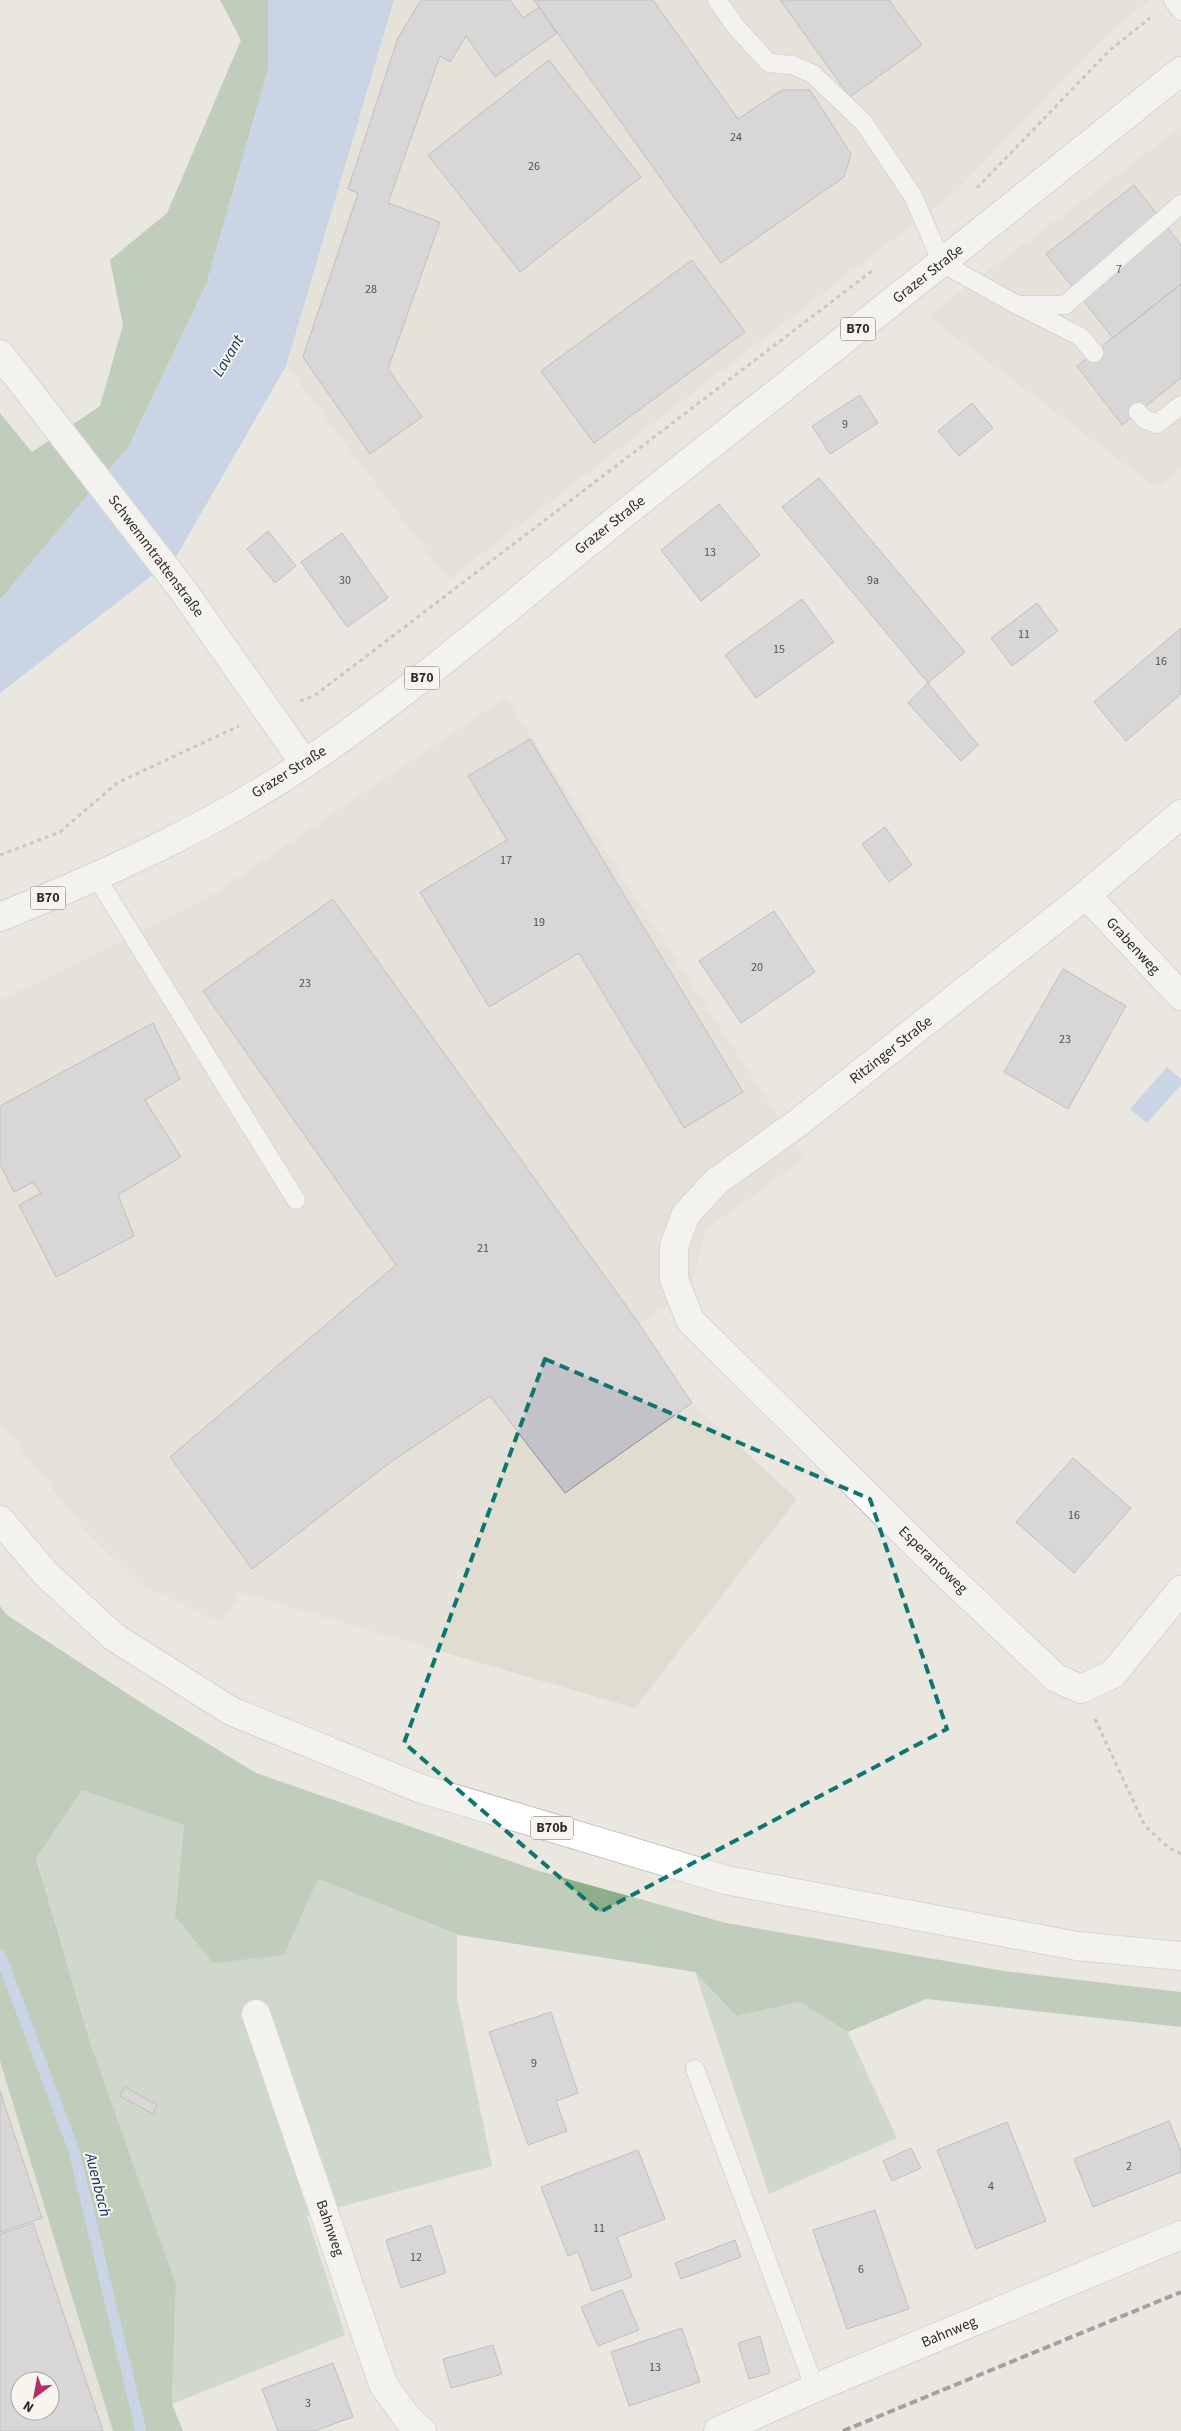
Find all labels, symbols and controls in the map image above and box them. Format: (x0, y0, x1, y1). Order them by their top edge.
house number: 24 (730, 129, 742, 146)
house number: 26 (528, 158, 540, 175)
street label: Grazer Straße (888, 240, 968, 308)
house number: 7 (1116, 261, 1122, 278)
house number: 28 (365, 281, 377, 298)
road number: B70 (840, 318, 876, 340)
water label: Lavant (207, 330, 249, 381)
house number: 9 (842, 416, 848, 433)
street label: Schwemmtrattenstraße (103, 491, 209, 621)
street label: Grazer Straße (570, 491, 650, 559)
house number: 13 (704, 544, 716, 561)
house number: 30 (339, 572, 351, 589)
house number: 9a (867, 572, 879, 589)
house number: 11 (1018, 626, 1030, 643)
house number: 15 (773, 641, 785, 658)
house number: 16 (1155, 653, 1167, 670)
road number: B70 (404, 666, 440, 690)
street label: Grazer Straße (247, 741, 331, 803)
house number: 17 (500, 852, 512, 869)
road number: B70 (30, 886, 66, 910)
street label: Grabenweg (1101, 913, 1165, 980)
house number: 19 (533, 914, 545, 931)
house number: 20 (751, 959, 763, 976)
house number: 23 (299, 975, 311, 992)
street label: Ritzinger Straße (845, 1011, 937, 1089)
house number: 23 (1059, 1031, 1071, 1048)
house number: 21 (477, 1240, 489, 1257)
house number: 16 (1068, 1507, 1080, 1524)
street label: Esperantoweg (894, 1522, 973, 1599)
road number: B70b (531, 1816, 573, 1840)
house number: 9 (531, 2055, 537, 2072)
water label: Auenbach (79, 2150, 117, 2219)
house number: 2 (1126, 2158, 1132, 2175)
house number: 4 (988, 2178, 994, 2195)
street label: Bahnweg (311, 2197, 350, 2259)
house number: 11 (593, 2220, 605, 2237)
house number: 12 (410, 2249, 422, 2266)
house number: 6 (858, 2261, 864, 2278)
street label: Bahnweg (918, 2311, 980, 2353)
house number: 13 (649, 2359, 661, 2376)
north arrow (10, 2371, 60, 2421)
text: N (19, 2395, 38, 2417)
house number: 3 (305, 2395, 311, 2412)

